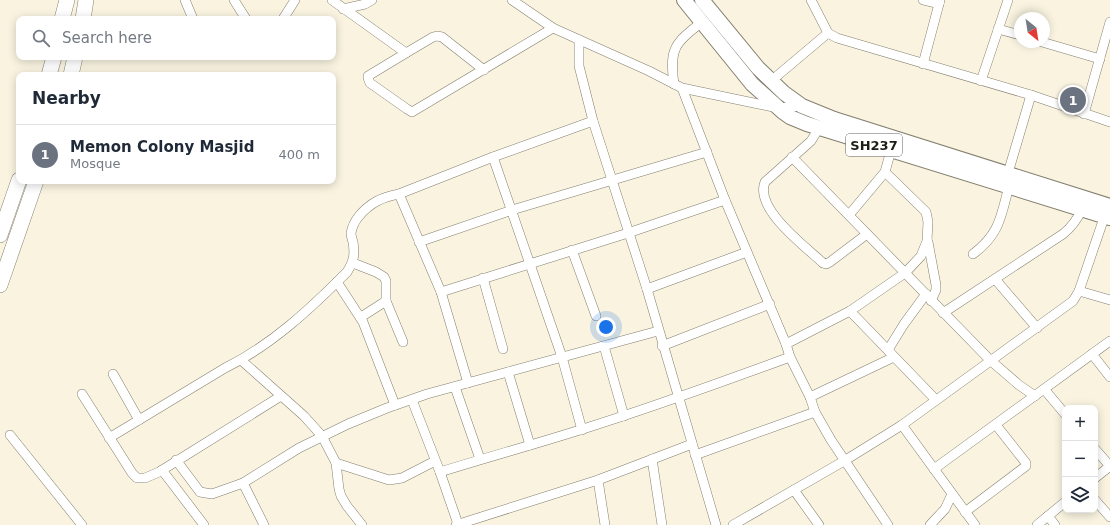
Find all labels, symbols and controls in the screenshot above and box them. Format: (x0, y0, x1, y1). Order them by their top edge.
north arrow (1014, 12, 1050, 48)
search box (16, 16, 336, 60)
icon: search (30, 27, 52, 49)
text: Search here (62, 29, 152, 47)
pin: 1 (1060, 85, 1086, 115)
text: Nearby (32, 88, 101, 108)
road number: SH237 (846, 134, 902, 156)
text: Memon Colony Masjid (70, 138, 254, 156)
text: 1 (40, 147, 50, 162)
text: 400 m (278, 147, 320, 162)
text: Mosque (70, 156, 120, 171)
your location (596, 317, 616, 337)
map controls (1062, 405, 1098, 513)
button: + (1062, 405, 1098, 441)
button: − (1062, 441, 1098, 477)
button: layers (1062, 477, 1098, 513)

